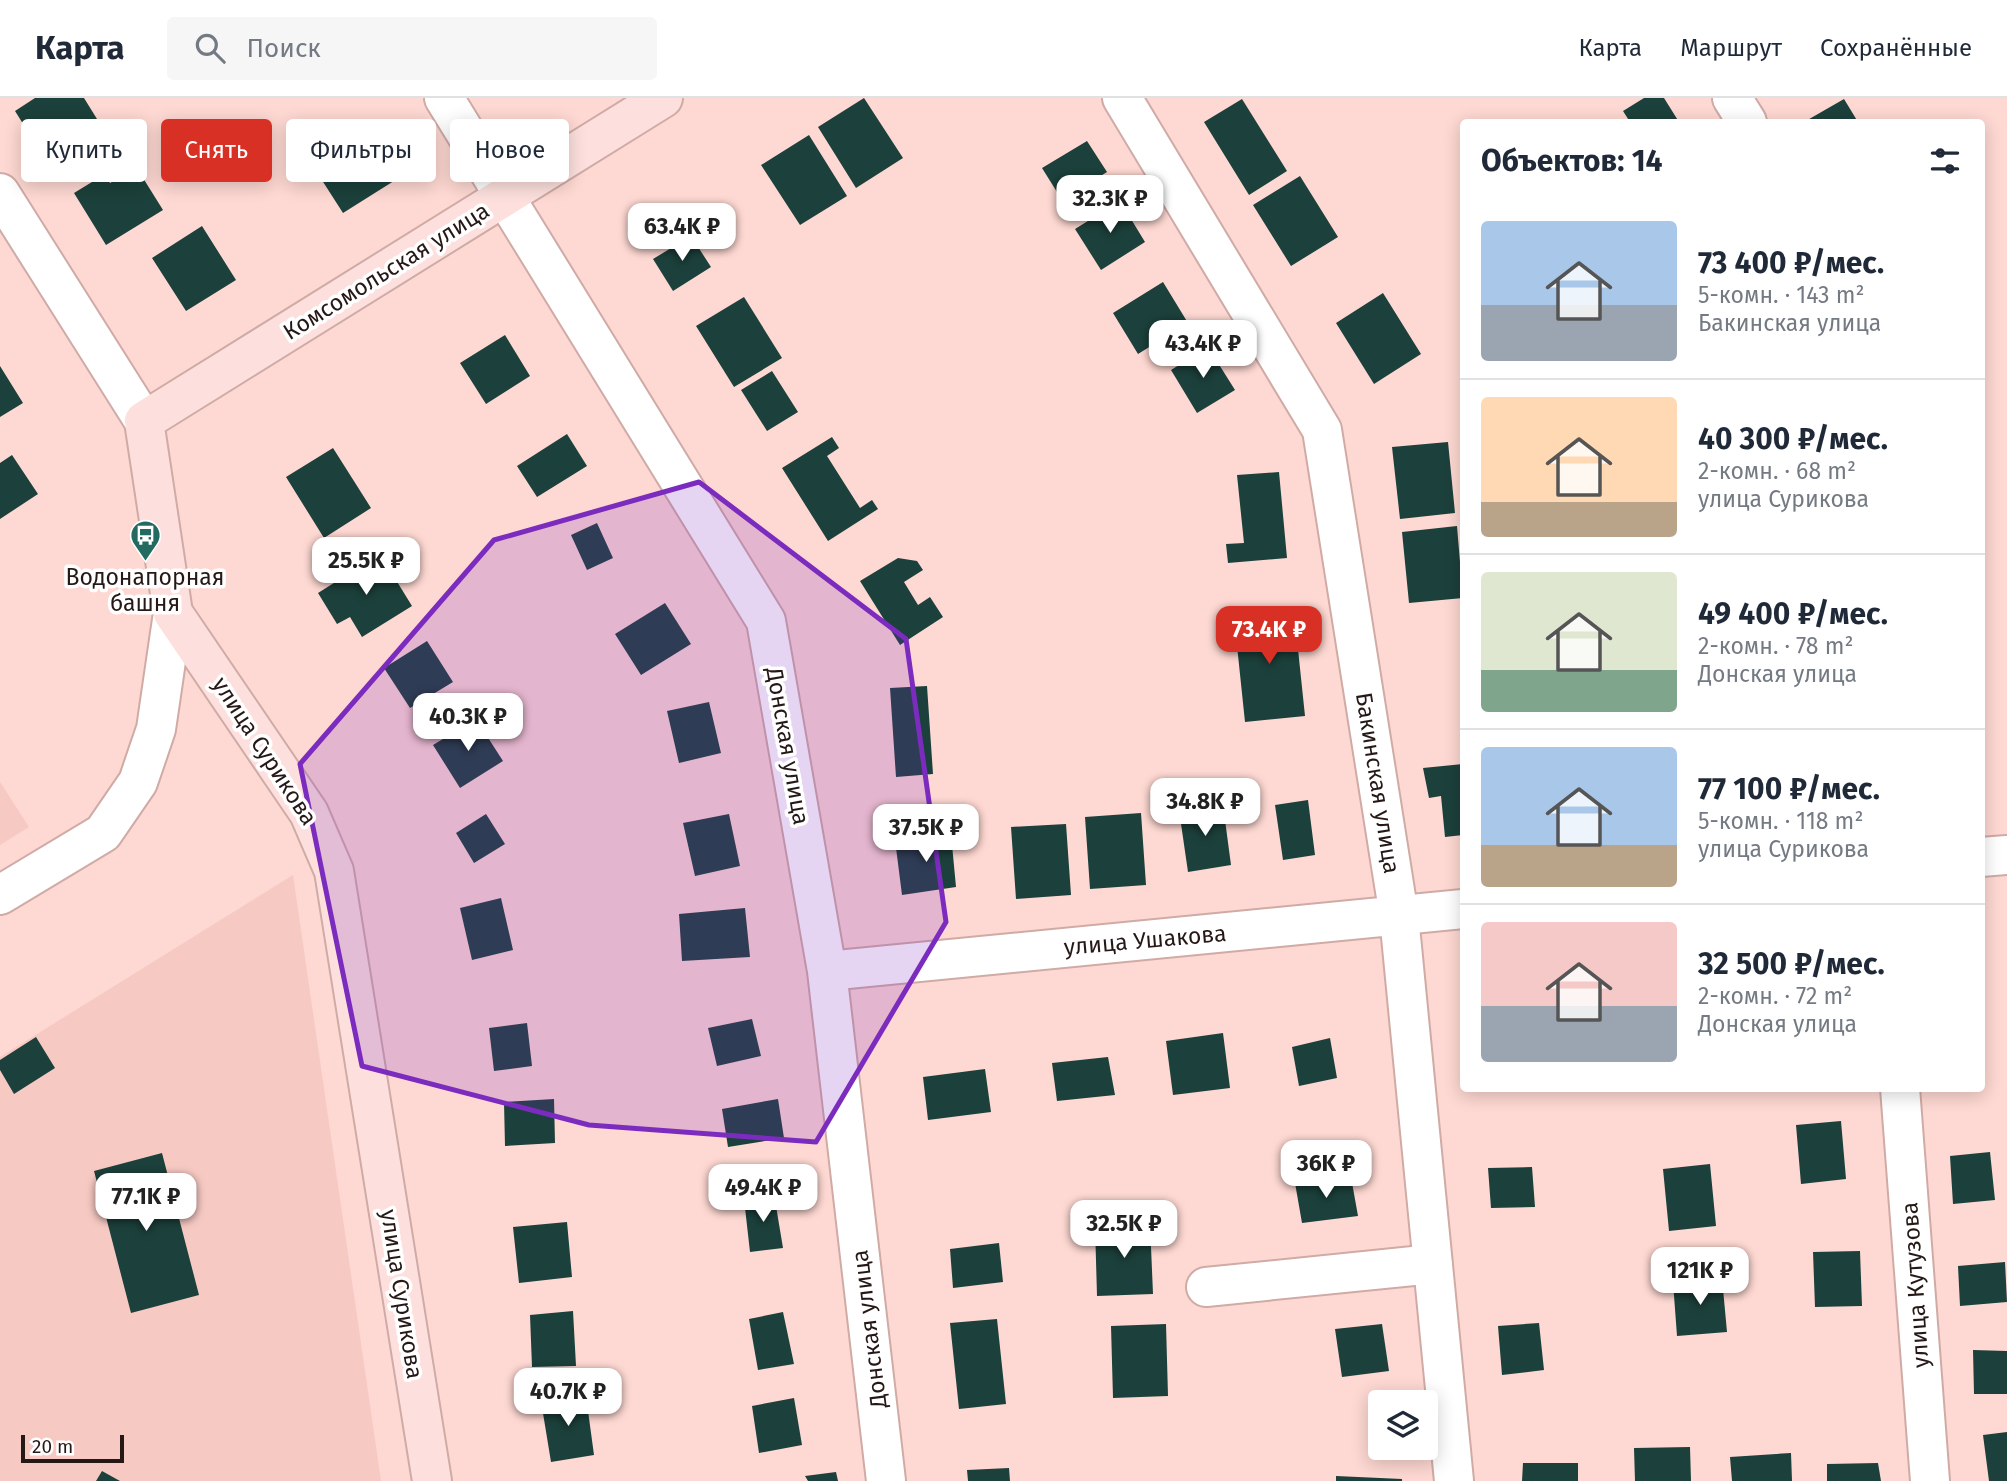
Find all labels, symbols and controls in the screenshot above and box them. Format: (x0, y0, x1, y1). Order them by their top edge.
search box (167, 17, 657, 80)
text: Карта (35, 28, 125, 68)
icon: search (191, 29, 229, 67)
text: Поиск (247, 33, 321, 64)
text: Карта (1579, 34, 1642, 62)
text: Маршрут (1680, 34, 1782, 62)
text: Сохранённые (1820, 34, 1972, 62)
chip: Купить (21, 119, 147, 182)
chip: Снять (161, 119, 272, 182)
chip: Фильтры (286, 119, 436, 182)
chip: Новое (450, 119, 569, 182)
icon: filters (1926, 142, 1964, 180)
text: Объектов: 14 (1481, 143, 1663, 179)
pin: 32.3K ₽ (1045, 176, 1175, 235)
text: 32.3K ₽ (1072, 184, 1148, 212)
street label: Комсомольская улица (278, 196, 494, 346)
pin: 63.4K ₽ (617, 204, 747, 263)
text: 63.4K ₽ (644, 212, 720, 240)
text: 73 400 ₽/мес. (1698, 245, 1884, 281)
icon: home (1537, 249, 1621, 333)
text: 5-комн. · 143 m² (1698, 281, 1864, 309)
text: Бакинская улица (1698, 309, 1881, 337)
pin: 43.4K ₽ (1138, 320, 1268, 380)
text: 43.4K ₽ (1165, 329, 1241, 357)
text: 40 300 ₽/мес. (1698, 421, 1888, 457)
icon: home (1537, 425, 1621, 509)
text: 2-комн. · 68 m² (1698, 457, 1856, 485)
text: улица Сурикова (1698, 485, 1869, 513)
bus stop icon: Водонапорная башня (128, 519, 162, 563)
pin: 25.5K ₽ (301, 538, 431, 597)
text: 25.5K ₽ (328, 546, 404, 574)
place label: Водонапорная башня (65, 563, 225, 617)
text: 49 400 ₽/мес. (1698, 596, 1888, 632)
icon: home (1537, 600, 1621, 684)
pin: 73.4K ₽ (1204, 606, 1334, 666)
text: 73.4K ₽ (1232, 615, 1306, 643)
text: 2-комн. · 78 m² (1698, 632, 1853, 660)
text: Донская улица (1698, 660, 1857, 688)
street label: Донская улица (760, 664, 816, 827)
street label: улица Сурикова (207, 672, 323, 830)
street label: Бакинская улица (1350, 690, 1406, 876)
pin: 40.3K ₽ (403, 694, 533, 753)
text: 40.3K ₽ (429, 702, 507, 730)
text: 77 100 ₽/мес. (1698, 771, 1880, 807)
icon: home (1537, 775, 1621, 859)
pin: 34.8K ₽ (1140, 778, 1270, 838)
text: 34.8K ₽ (1166, 787, 1244, 815)
pin: 37.5K ₽ (861, 804, 991, 864)
text: 5-комн. · 118 m² (1698, 807, 1863, 835)
text: 37.5K ₽ (889, 813, 963, 841)
text: улица Сурикова (1698, 835, 1869, 863)
street label: улица Ушакова (1063, 919, 1227, 961)
text: 32 500 ₽/мес. (1698, 946, 1885, 982)
icon: home (1537, 950, 1621, 1034)
text: 2-комн. · 72 m² (1698, 982, 1852, 1010)
text: Донская улица (1698, 1010, 1857, 1038)
pin: 36K ₽ (1277, 1140, 1375, 1200)
text: 36K ₽ (1297, 1149, 1355, 1177)
pin: 49.4K ₽ (698, 1164, 828, 1224)
text: 49.4K ₽ (724, 1173, 802, 1201)
pin: 77.1K ₽ (81, 1174, 211, 1233)
text: 77.1K ₽ (111, 1182, 181, 1210)
pin: 32.5K ₽ (1059, 1200, 1189, 1260)
street label: улица Кутузова (1895, 1201, 1935, 1369)
street label: улица Сурикова (375, 1207, 429, 1381)
text: 32.5K ₽ (1086, 1209, 1162, 1237)
street label: Донская улица (845, 1248, 893, 1411)
pin: 121K ₽ (1643, 1248, 1757, 1307)
text: 121K ₽ (1667, 1256, 1733, 1284)
pin: 40.7K ₽ (503, 1368, 633, 1428)
text: 40.7K ₽ (530, 1377, 606, 1405)
map controls (1368, 1390, 1438, 1460)
button: layers (1368, 1390, 1438, 1460)
scale bar (21, 1432, 124, 1464)
text: 20 m (32, 1435, 73, 1458)

